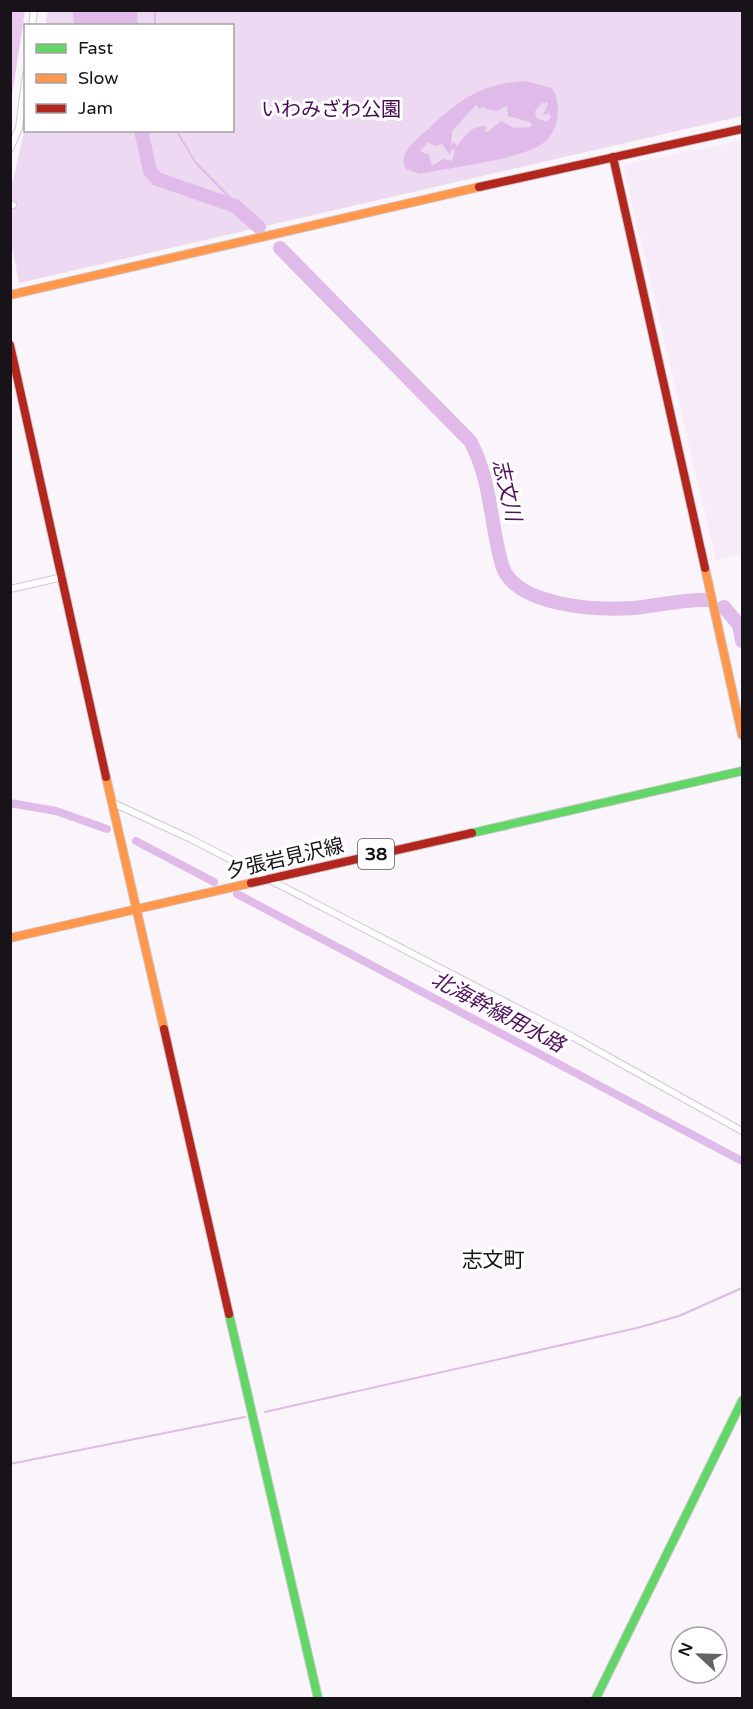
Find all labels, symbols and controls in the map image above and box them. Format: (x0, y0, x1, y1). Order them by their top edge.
legend (24, 24, 234, 132)
text: Fast (78, 37, 113, 59)
text: Slow (78, 67, 119, 89)
text: Jam (78, 97, 113, 119)
park label: いわみざわ公園 (261, 98, 401, 122)
water label: 志文川 (487, 457, 526, 526)
street label: 夕張岩見沢線 (224, 834, 346, 884)
road number: 38 (358, 839, 394, 869)
water label: 北海幹線用水路 (427, 967, 570, 1059)
district label: 志文町 (462, 1248, 525, 1273)
north arrow (669, 1625, 729, 1685)
text: N (674, 1640, 698, 1659)

